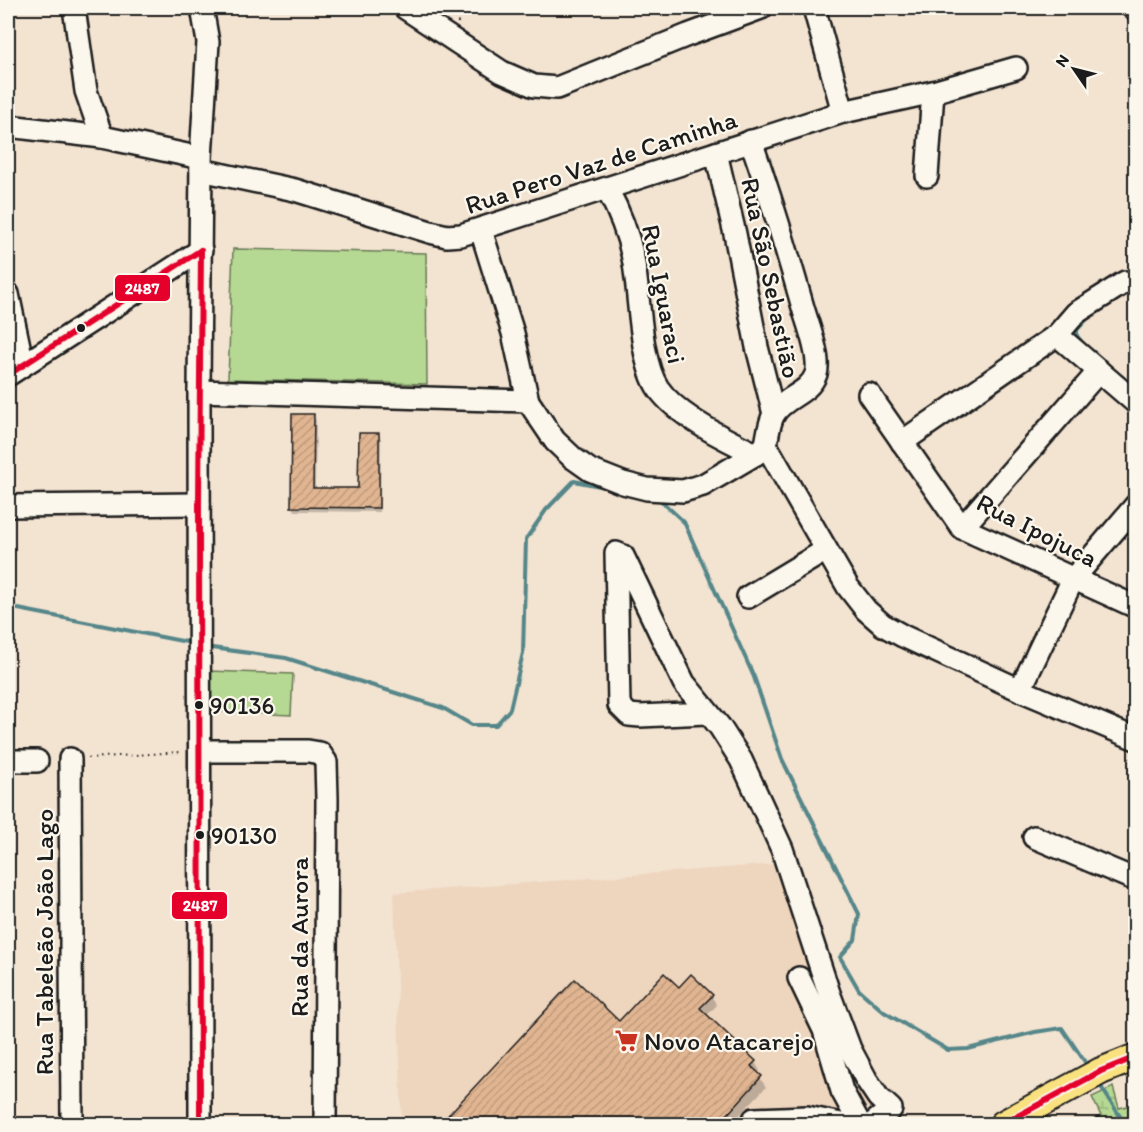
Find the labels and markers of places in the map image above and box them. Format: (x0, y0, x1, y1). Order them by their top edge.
unlabelled marker (75, 322, 87, 334)
place label: 90136 (210, 691, 274, 720)
marker: 90136 (193, 699, 205, 711)
place label: 90130 (211, 821, 277, 850)
marker: 90130 (194, 829, 206, 841)
place label: Novo Atacarejo (644, 1025, 814, 1057)
supermarket icon: Novo Atacarejo (613, 1028, 639, 1054)

